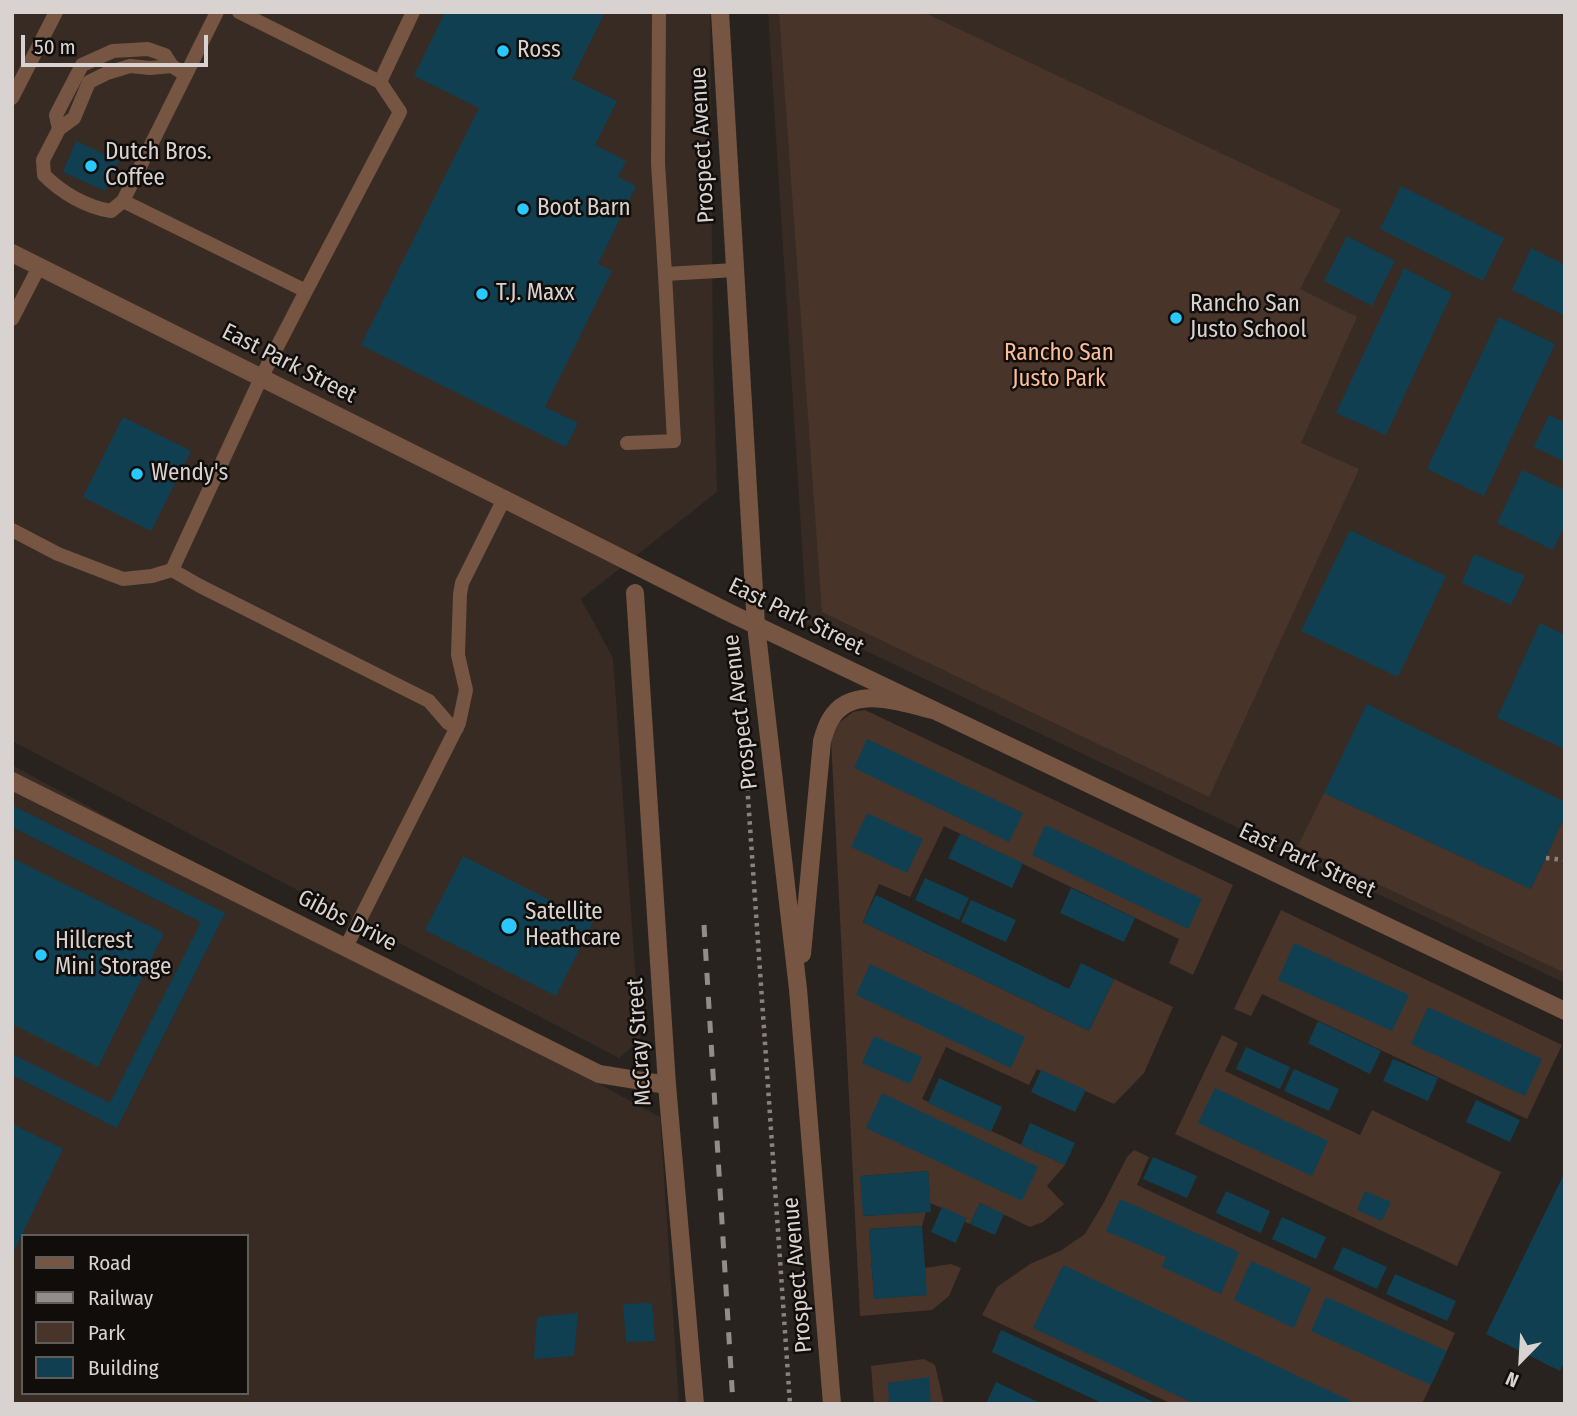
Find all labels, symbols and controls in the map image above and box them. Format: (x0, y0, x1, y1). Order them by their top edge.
scale bar (24, 21, 212, 65)
text: 50 m (34, 34, 76, 60)
place label: Ross (517, 37, 561, 65)
marker: Ross (495, 43, 511, 59)
street label: Prospect Avenue (685, 66, 721, 224)
place label: Dutch Bros. Coffee (105, 139, 212, 193)
marker: Dutch Bros. Coffee (83, 158, 99, 174)
place label: Boot Barn (537, 195, 631, 223)
marker: Boot Barn (515, 201, 531, 217)
place label: T.J. Maxx (496, 280, 574, 308)
marker: T.J. Maxx (474, 286, 490, 302)
place label: Rancho San Justo School (1190, 291, 1306, 345)
marker: Rancho San Justo School (1168, 310, 1184, 326)
street label: East Park Street (217, 318, 361, 410)
park label: Rancho San Justo Park (1004, 340, 1114, 394)
place label: Wendy's (151, 460, 228, 488)
marker: Wendy's (129, 466, 145, 482)
street label: East Park Street (724, 572, 868, 662)
street label: Prospect Avenue (718, 633, 764, 791)
street label: East Park Street (1234, 817, 1380, 905)
street label: Gibbs Drive (293, 884, 401, 958)
place label: Satellite Heathcare (525, 899, 621, 953)
marker: Satellite Heathcare (499, 916, 519, 936)
place label: Hillcrest Mini Storage (55, 928, 171, 982)
marker: Hillcrest Mini Storage (33, 947, 49, 963)
street label: McCray Street (622, 977, 658, 1107)
street label: Prospect Avenue (777, 1196, 819, 1354)
legend (21, 1234, 248, 1395)
text: Road (88, 1250, 132, 1276)
text: Railway (88, 1285, 153, 1311)
text: Park (88, 1320, 125, 1346)
north arrow (1486, 1325, 1556, 1395)
text: Building (88, 1355, 159, 1381)
text: N (1502, 1367, 1522, 1392)

